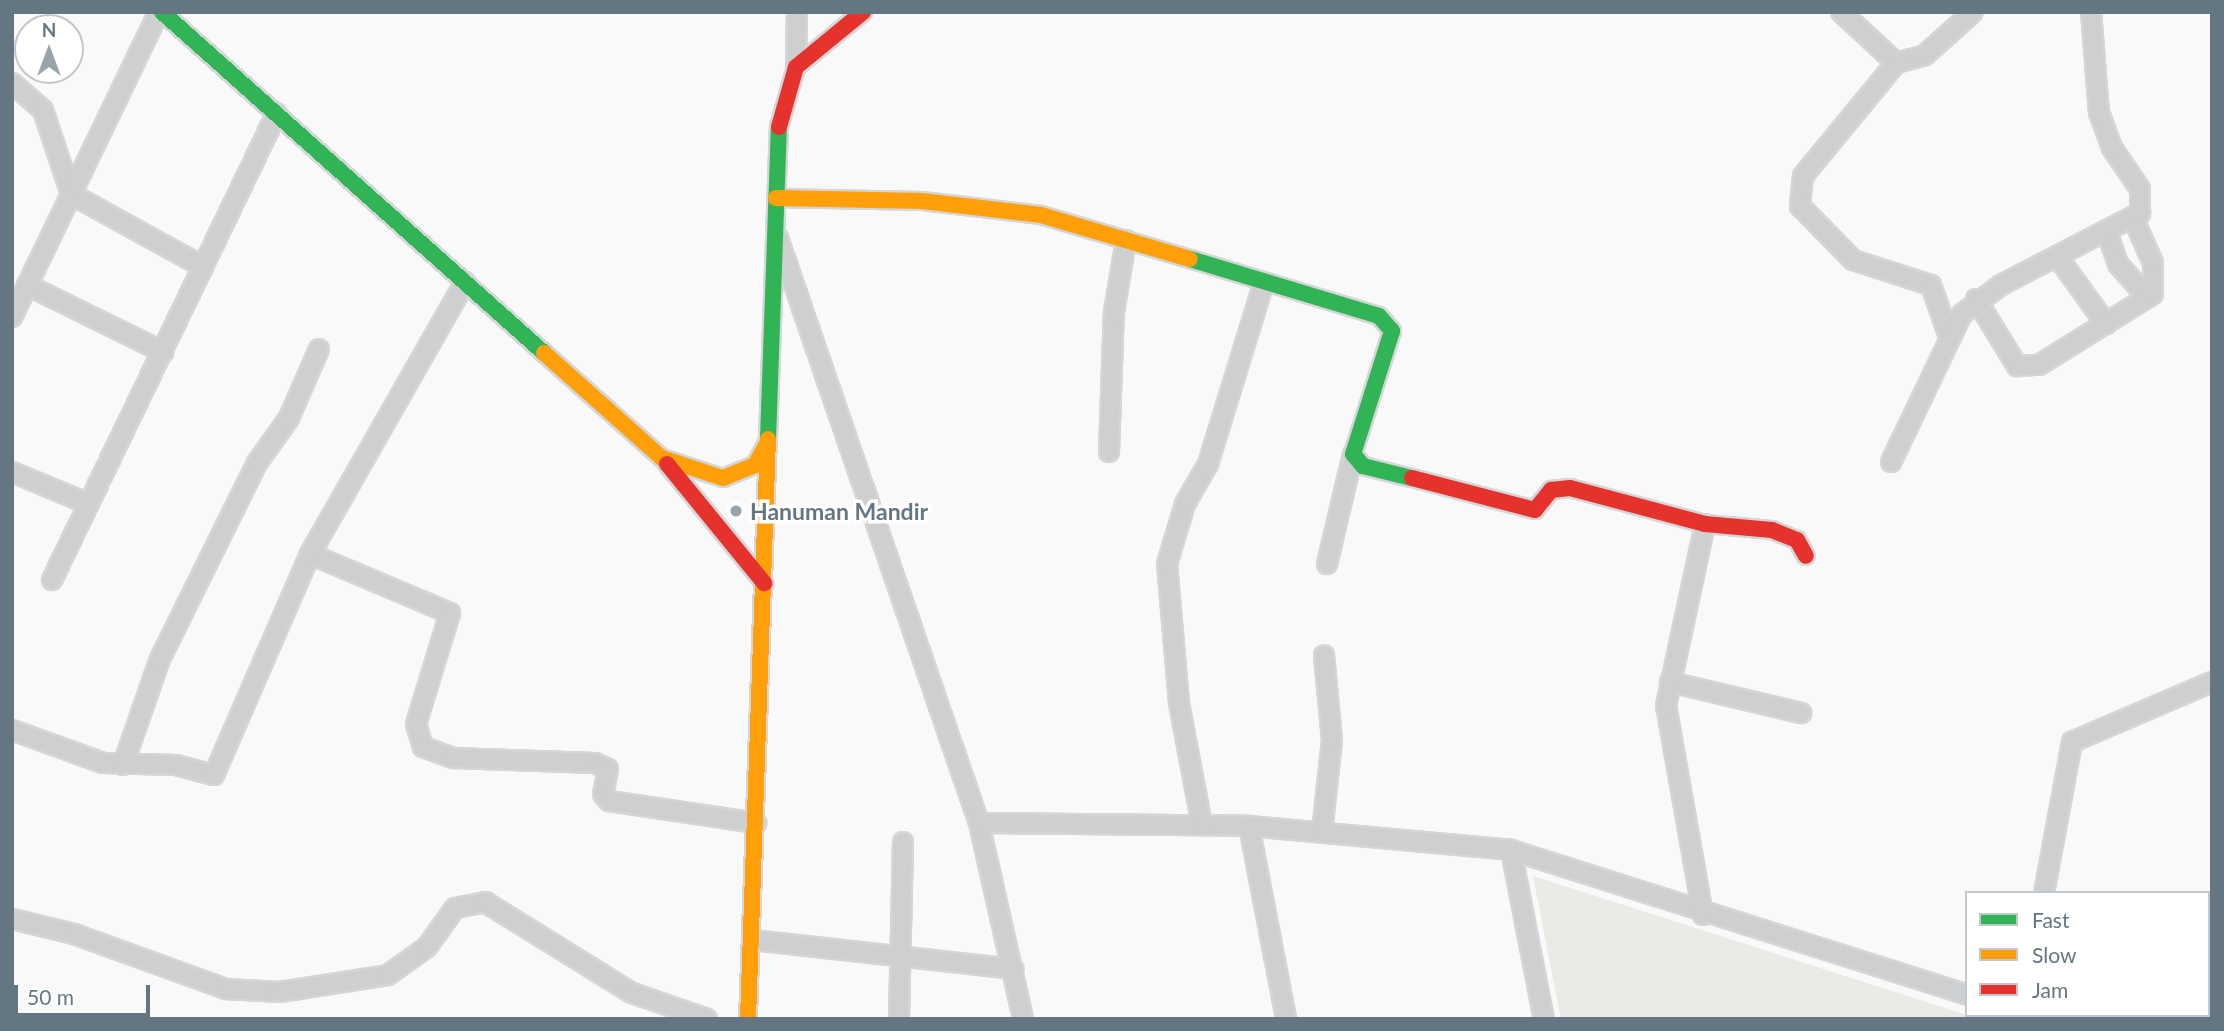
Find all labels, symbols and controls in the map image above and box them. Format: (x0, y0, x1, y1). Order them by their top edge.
north arrow (14, 14, 84, 84)
text: N (42, 18, 56, 41)
place label: Hanuman Mandir (750, 497, 928, 525)
marker: Hanuman Mandir (728, 503, 744, 519)
legend (1965, 891, 2210, 1017)
text: Fast (2032, 907, 2069, 932)
text: Slow (2032, 942, 2076, 967)
scale bar (18, 972, 154, 1016)
text: Jam (2032, 977, 2068, 1002)
text: 50 m (27, 984, 74, 1009)

